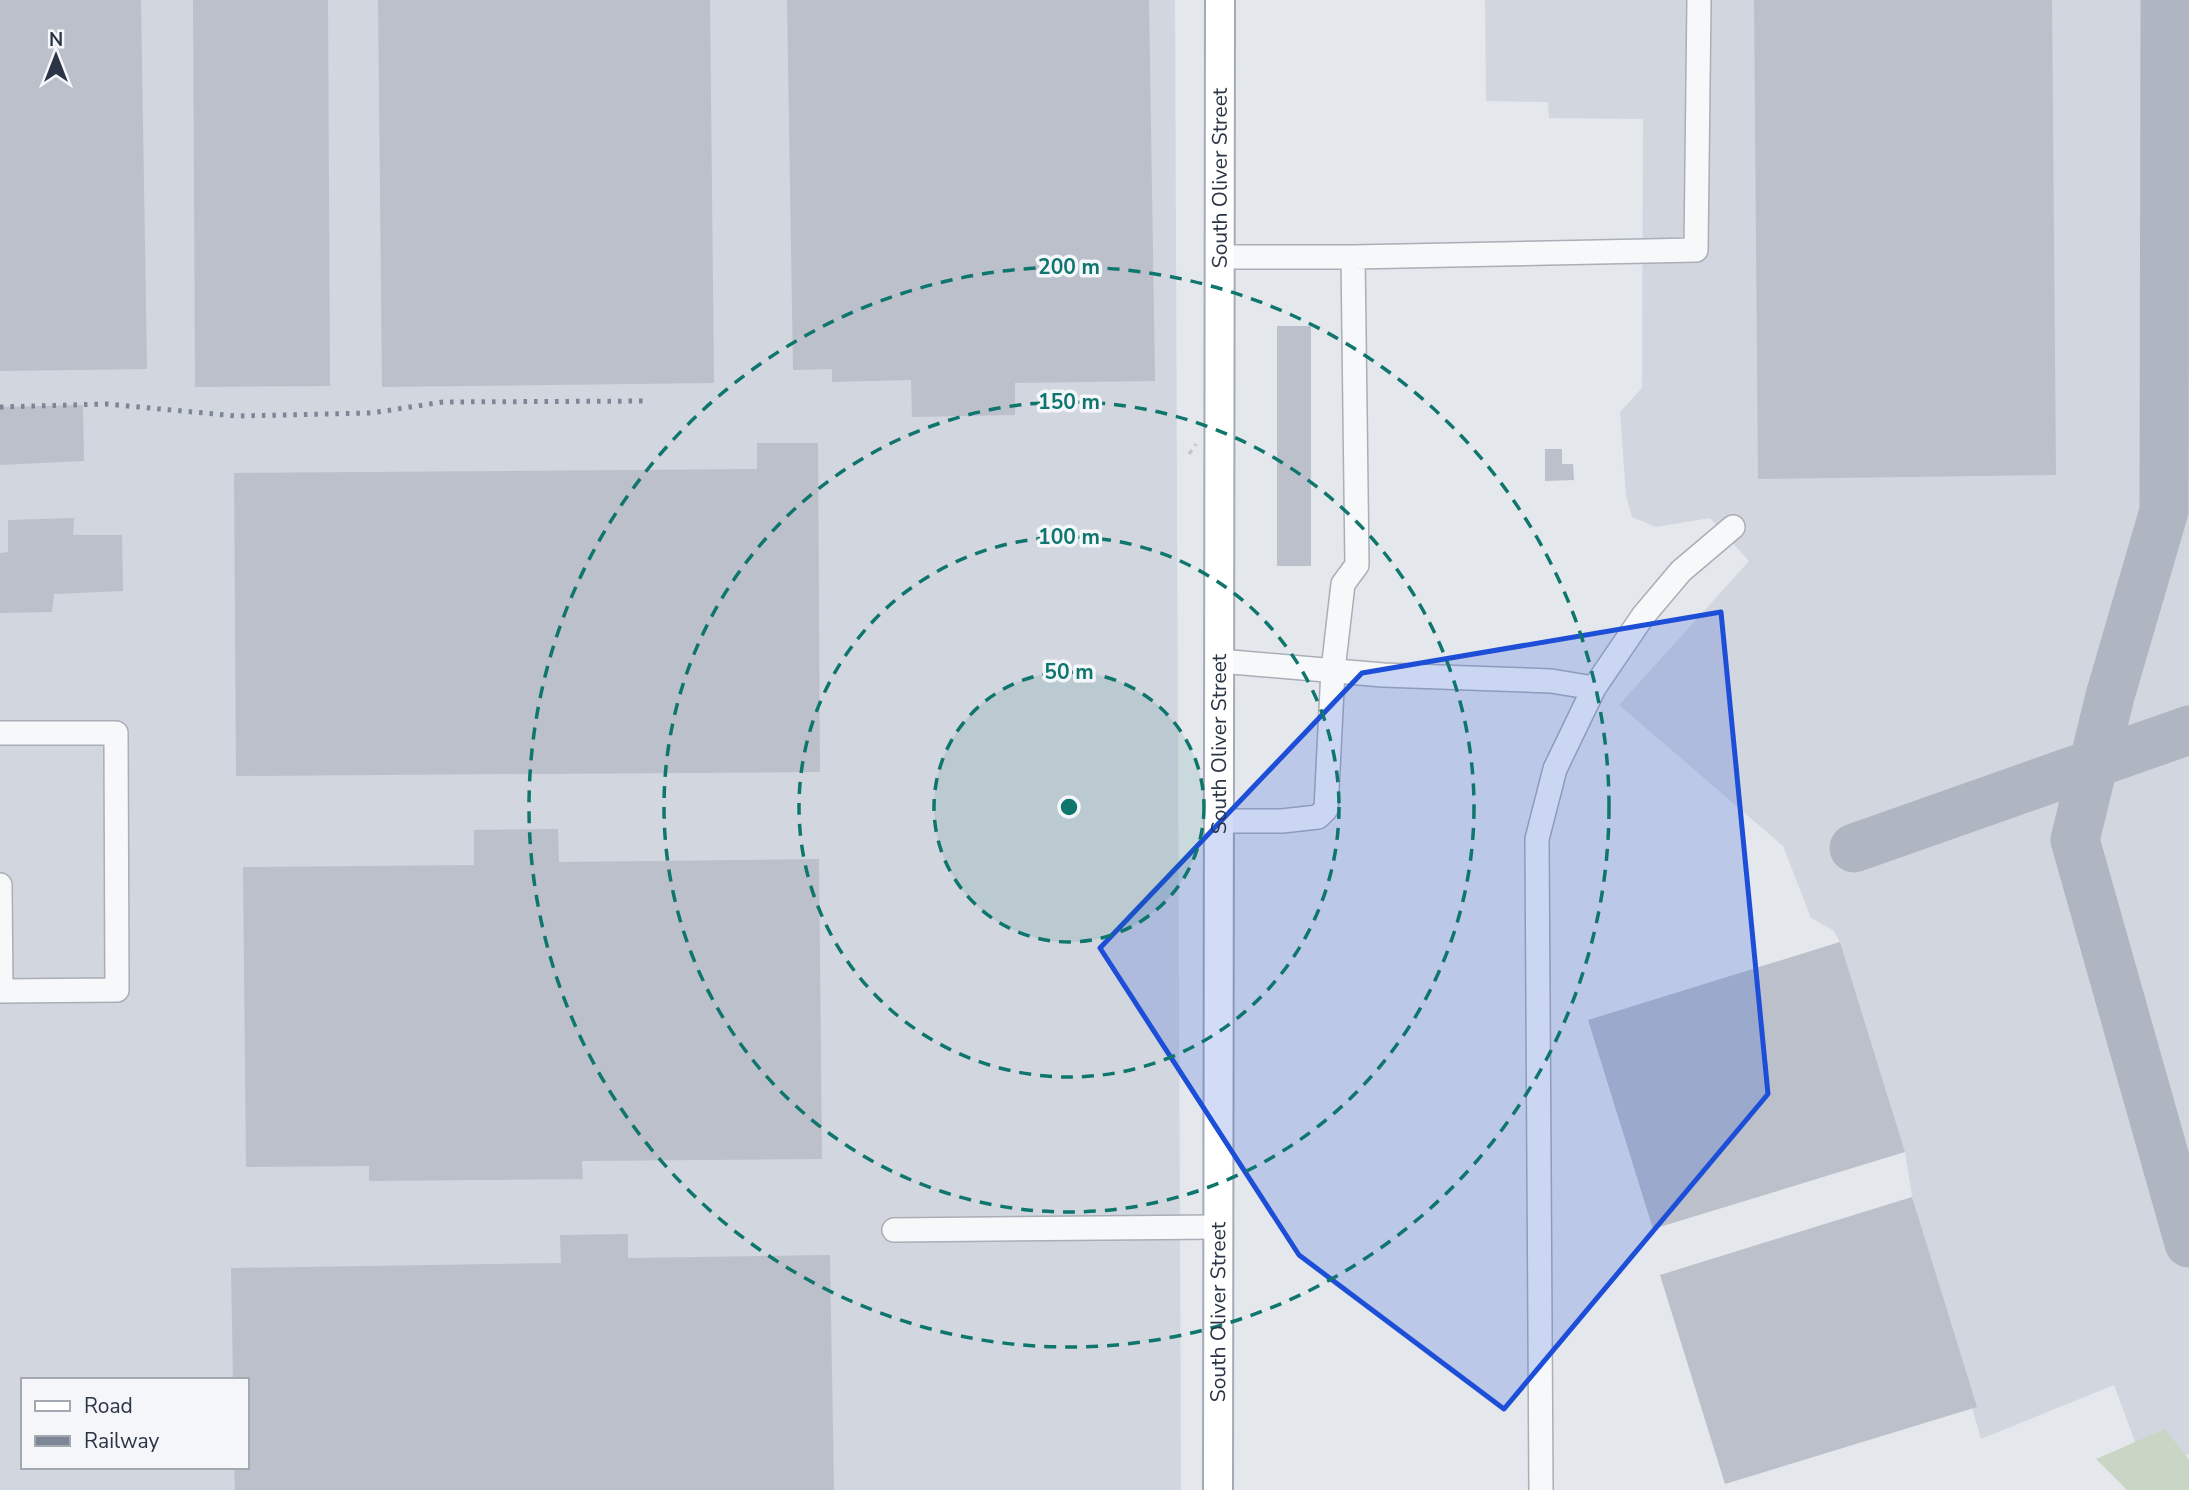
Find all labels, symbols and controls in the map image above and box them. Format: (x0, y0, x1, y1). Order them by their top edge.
north arrow (21, 21, 91, 91)
text: N (49, 27, 63, 53)
street label: South Oliver Street (1206, 87, 1234, 268)
text: 200 m (1038, 253, 1100, 281)
text: 150 m (1038, 388, 1100, 416)
text: 100 m (1038, 523, 1100, 551)
street label: South Oliver Street (1205, 653, 1233, 834)
text: 50 m (1044, 658, 1094, 686)
centre of rings (1057, 795, 1081, 819)
street label: South Oliver Street (1204, 1221, 1232, 1402)
legend (21, 1378, 248, 1469)
text: Road (84, 1392, 133, 1420)
text: Railway (84, 1427, 159, 1455)

